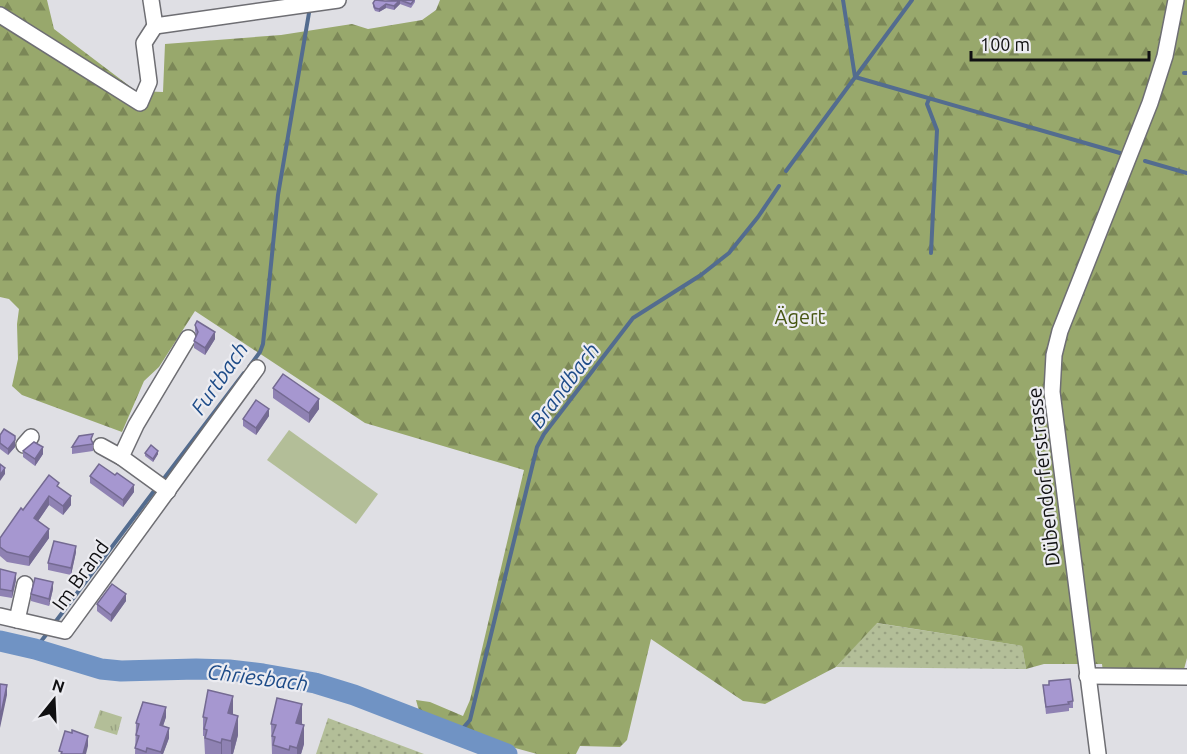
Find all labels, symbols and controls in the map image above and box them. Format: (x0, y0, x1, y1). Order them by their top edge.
scale bar (971, 24, 1150, 62)
text: 100 m (980, 34, 1030, 54)
park label: Ägert (775, 305, 826, 328)
water label: Furtbach (185, 337, 253, 419)
water label: Brandbach (524, 338, 604, 432)
street label: Dübendorferstrasse (1022, 386, 1064, 568)
street label: Im Brand (47, 536, 113, 614)
water label: Chriesbach (206, 659, 310, 695)
north arrow (24, 670, 84, 730)
text: N (50, 675, 67, 696)

